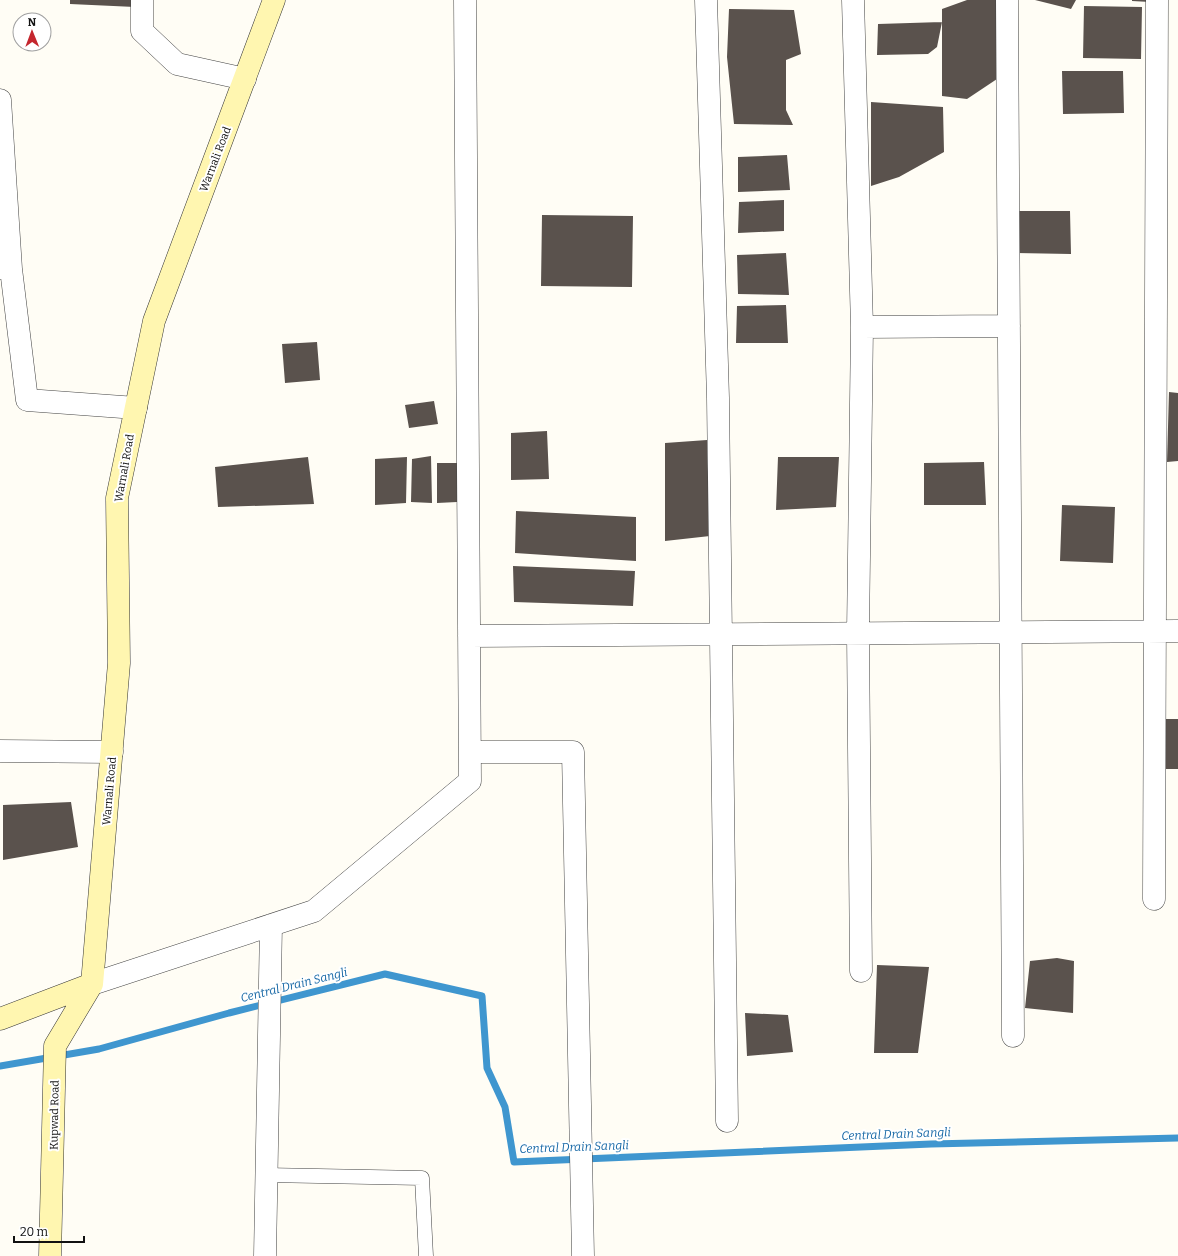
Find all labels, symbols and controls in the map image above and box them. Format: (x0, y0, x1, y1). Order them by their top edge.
north arrow (12, 12, 52, 52)
text: N (27, 16, 37, 29)
street label: Warnali Road (197, 124, 234, 194)
street label: Warnali Road (112, 433, 137, 503)
street label: Warnali Road (100, 756, 119, 826)
water label: Central Drain Sangli (239, 965, 349, 1005)
street label: Kupwad Road (47, 1080, 62, 1150)
water label: Central Drain Sangli (841, 1125, 952, 1143)
water label: Central Drain Sangli (519, 1138, 630, 1156)
scale bar (14, 1218, 84, 1244)
text: 20 m (20, 1225, 49, 1239)

